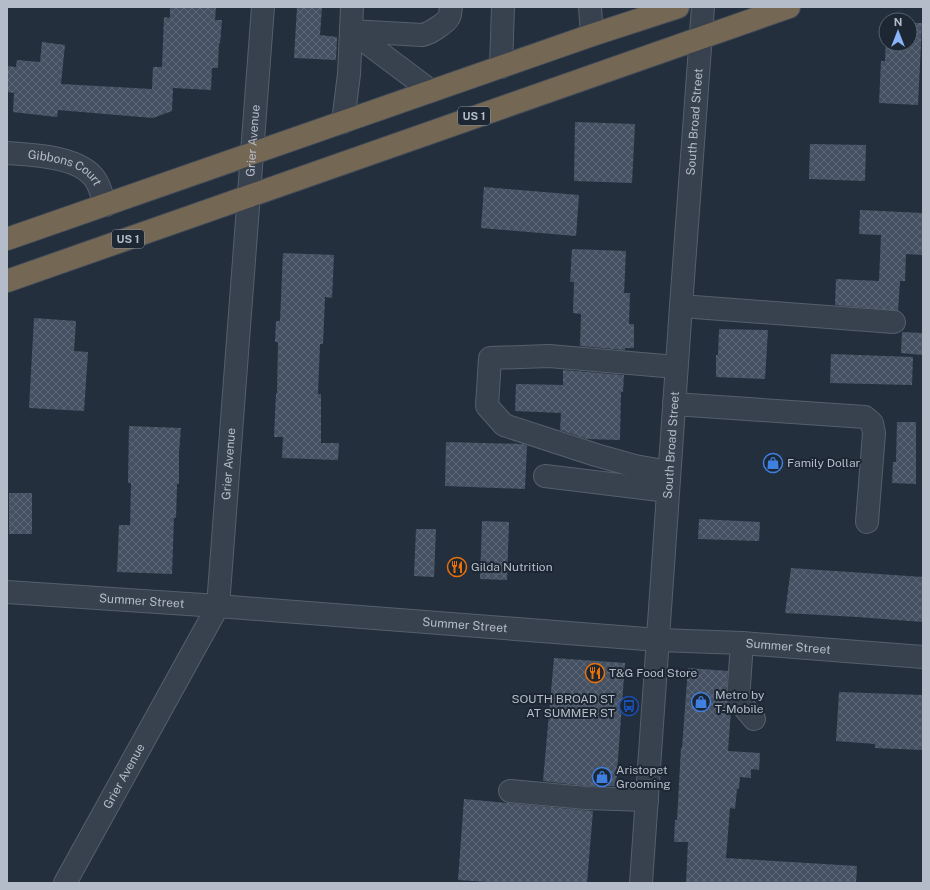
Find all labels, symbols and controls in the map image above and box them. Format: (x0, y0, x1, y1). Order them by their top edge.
north arrow (878, 12, 918, 52)
text: N (894, 16, 902, 28)
street label: South Broad Street (684, 67, 705, 176)
street label: Grier Avenue (243, 104, 263, 177)
road number: US 1 (458, 107, 490, 125)
street label: Gibbons Court (27, 148, 105, 188)
road number: US 1 (112, 230, 144, 248)
street label: South Broad Street (661, 391, 682, 499)
street label: Grier Avenue (219, 427, 238, 500)
shop icon: Family Dollar (762, 452, 784, 474)
place label: Family Dollar (787, 456, 861, 470)
restaurant icon: Gilda Nutrition (446, 556, 468, 578)
place label: Gilda Nutrition (471, 560, 553, 574)
street label: Summer Street (99, 591, 185, 611)
street label: Summer Street (422, 615, 508, 635)
street label: Summer Street (745, 636, 831, 657)
restaurant icon: T&G Food Store (584, 662, 606, 684)
place label: T&G Food Store (609, 666, 698, 680)
place label: Metro by T-Mobile (715, 688, 765, 716)
shop icon: Metro by T-Mobile (690, 691, 712, 713)
place label: SOUTH BROAD ST AT SUMMER ST (512, 692, 615, 720)
bus stop icon: SOUTH BROAD ST AT SUMMER ST (618, 695, 640, 717)
street label: Grier Avenue (100, 741, 148, 811)
place label: Aristopet Grooming (616, 763, 671, 791)
shop icon: Aristopet Grooming (591, 766, 613, 788)

